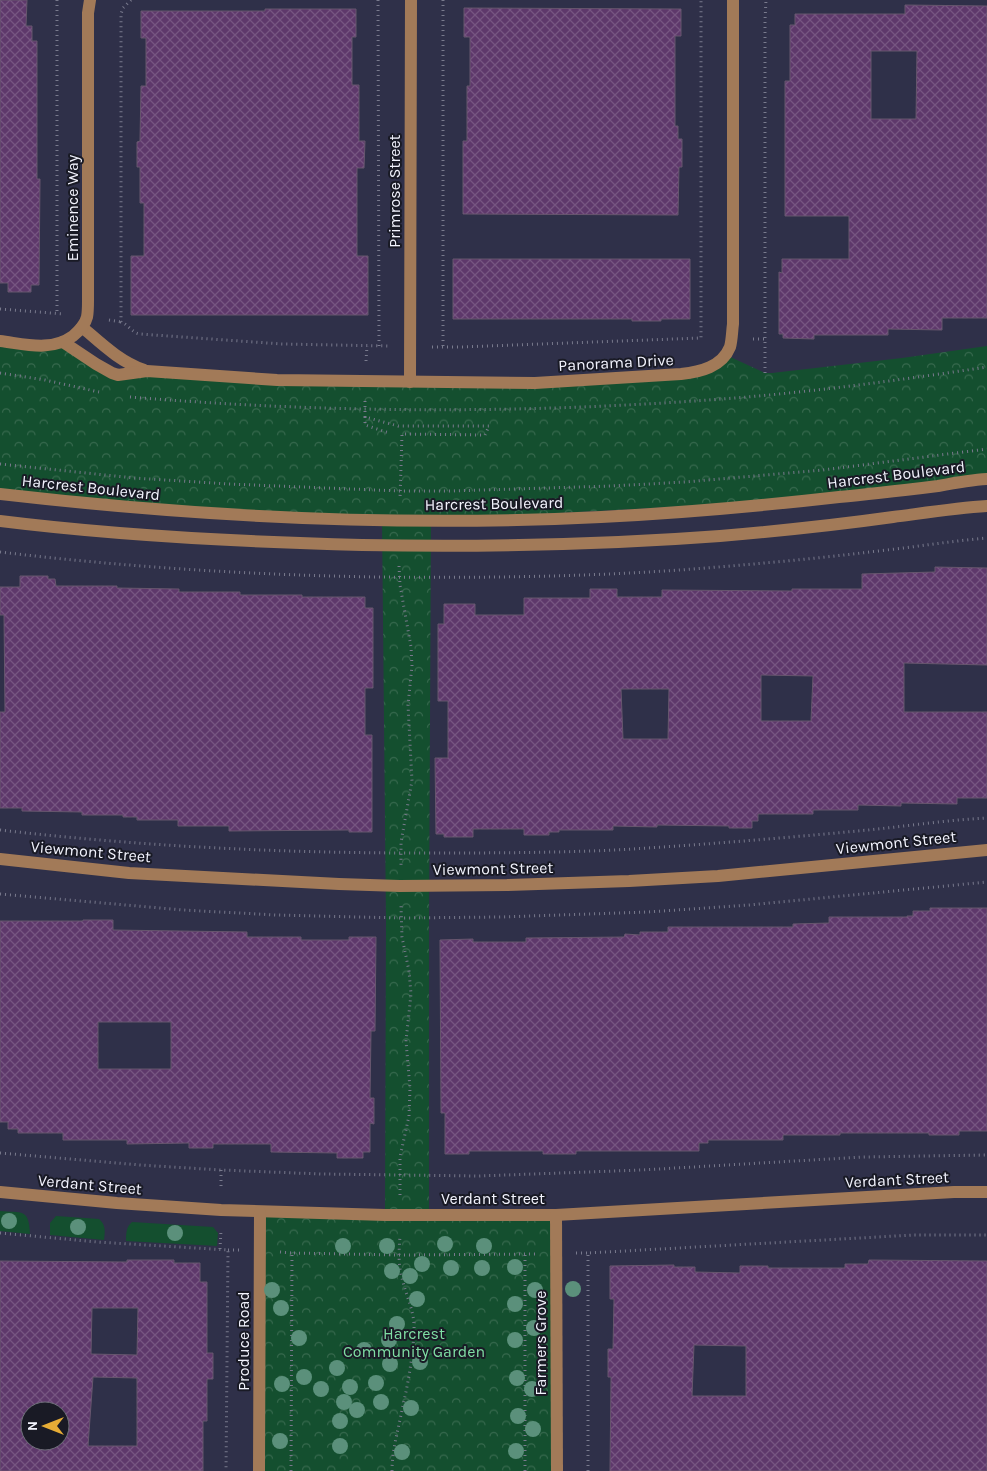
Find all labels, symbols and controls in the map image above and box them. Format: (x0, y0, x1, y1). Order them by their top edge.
street label: Primrose Street (385, 134, 404, 248)
street label: Eminence Way (63, 154, 82, 261)
street label: Panorama Drive (558, 350, 674, 375)
street label: Harcrest Boulevard (826, 457, 966, 492)
street label: Harcrest Boulevard (21, 471, 161, 504)
street label: Harcrest Boulevard (424, 493, 564, 514)
street label: Viewmont Street (835, 827, 957, 858)
street label: Viewmont Street (30, 837, 152, 866)
street label: Viewmont Street (433, 858, 554, 879)
street label: Verdant Street (845, 1167, 950, 1192)
street label: Verdant Street (37, 1170, 143, 1199)
street label: Verdant Street (441, 1189, 545, 1208)
street label: Produce Road (234, 1291, 253, 1391)
street label: Farmers Grove (531, 1291, 550, 1395)
park label: Harcrest Community Garden (343, 1324, 485, 1361)
north arrow (20, 1401, 70, 1451)
text: N (24, 1421, 41, 1431)

